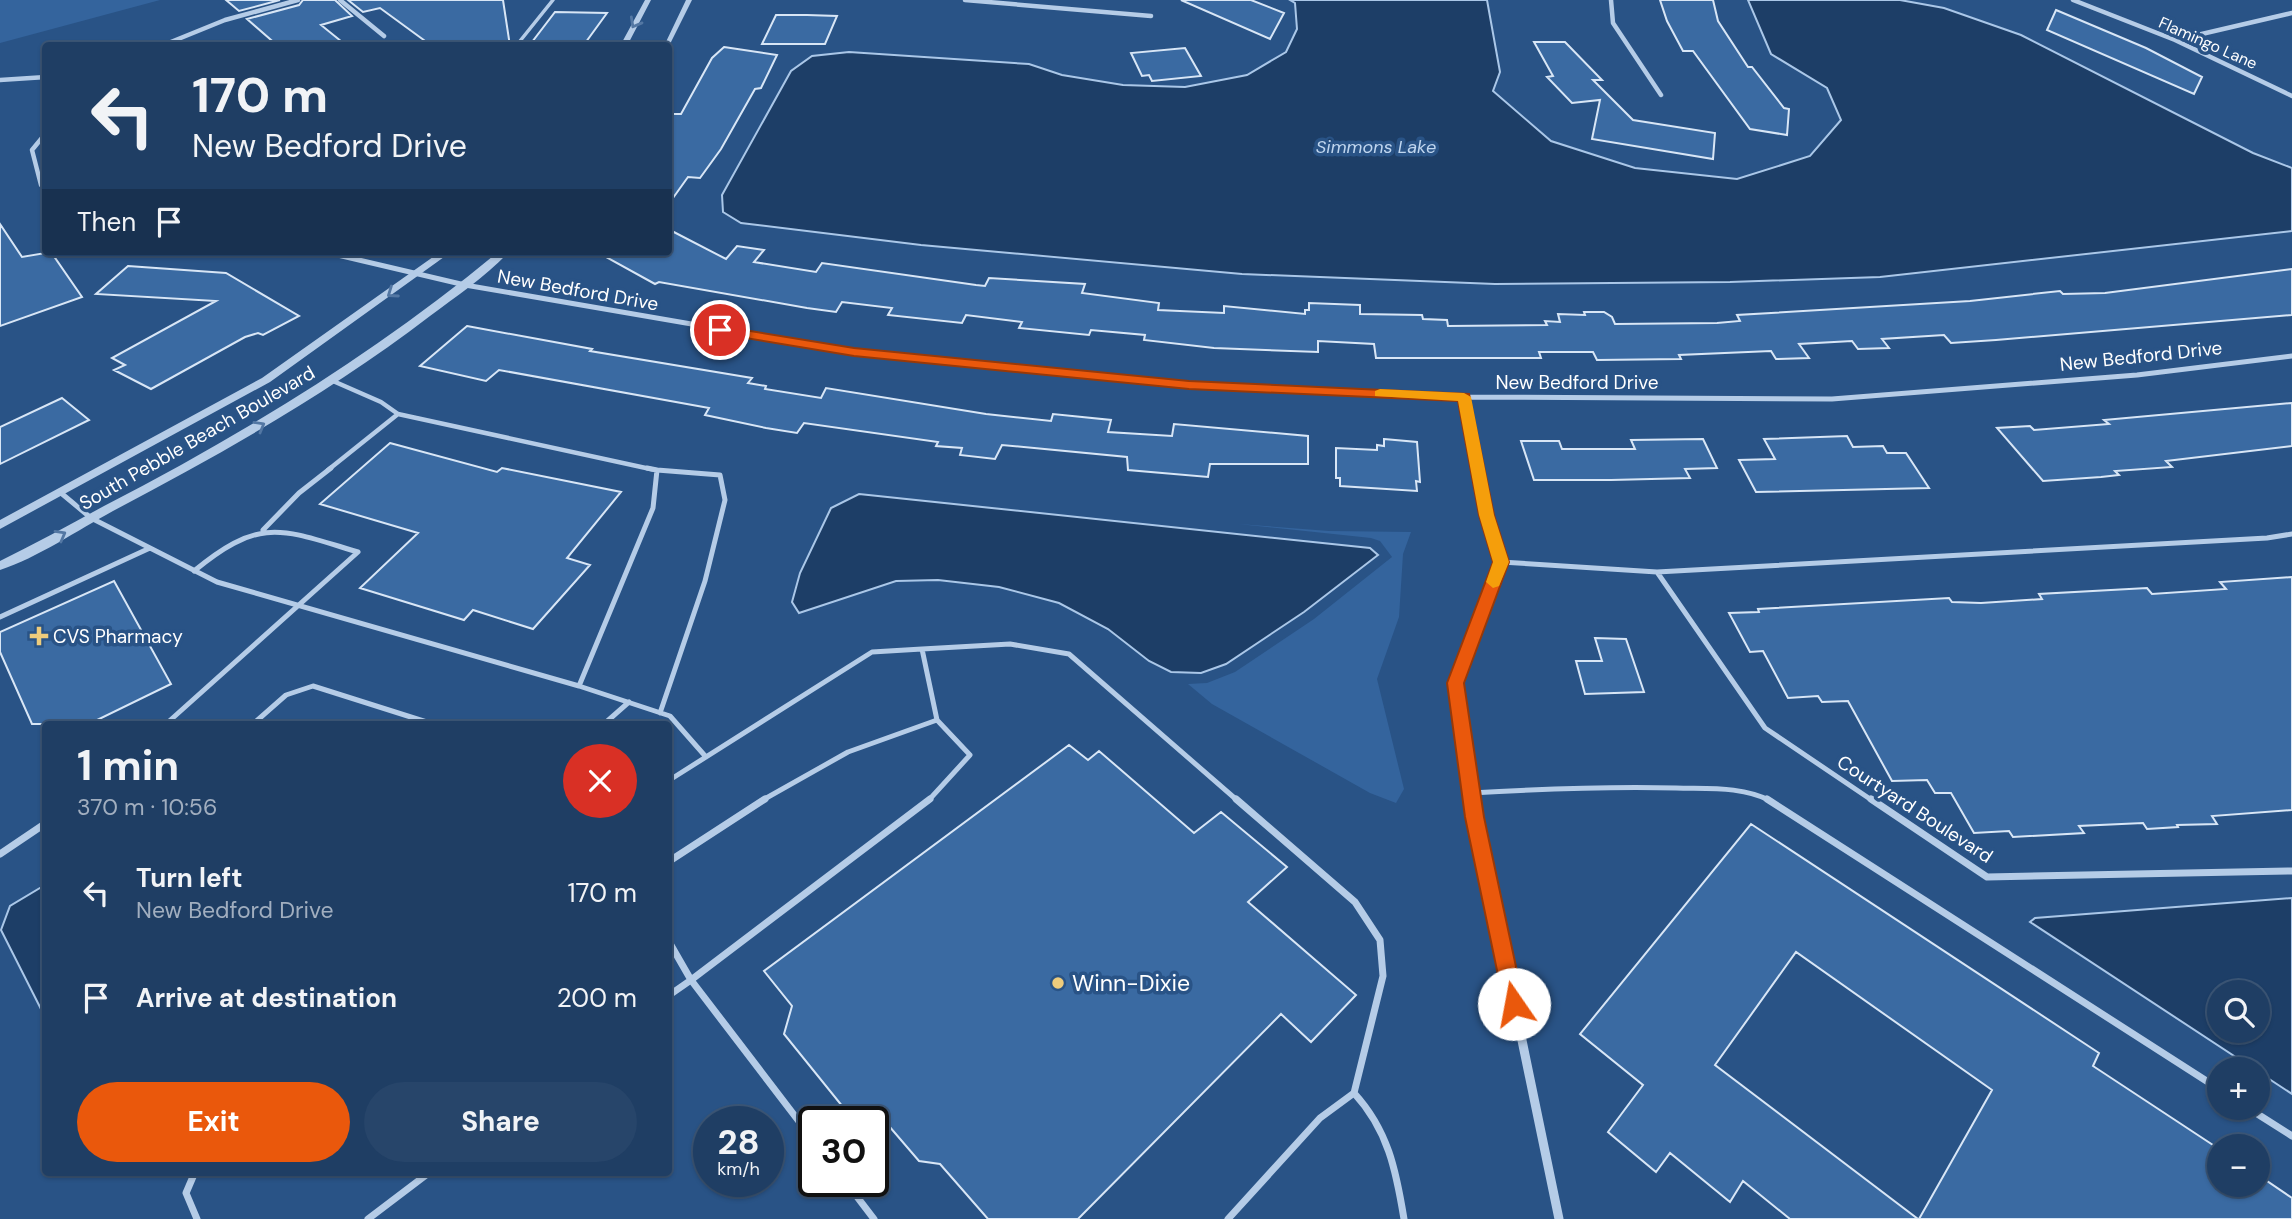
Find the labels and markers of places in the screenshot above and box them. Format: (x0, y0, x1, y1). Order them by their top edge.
pin (690, 300, 750, 360)
place label: CVS Pharmacy (53, 624, 183, 649)
marker: CVS Pharmacy (31, 628, 47, 644)
place label: Winn-Dixie (1072, 968, 1190, 998)
marker: Winn-Dixie (1050, 975, 1066, 991)

